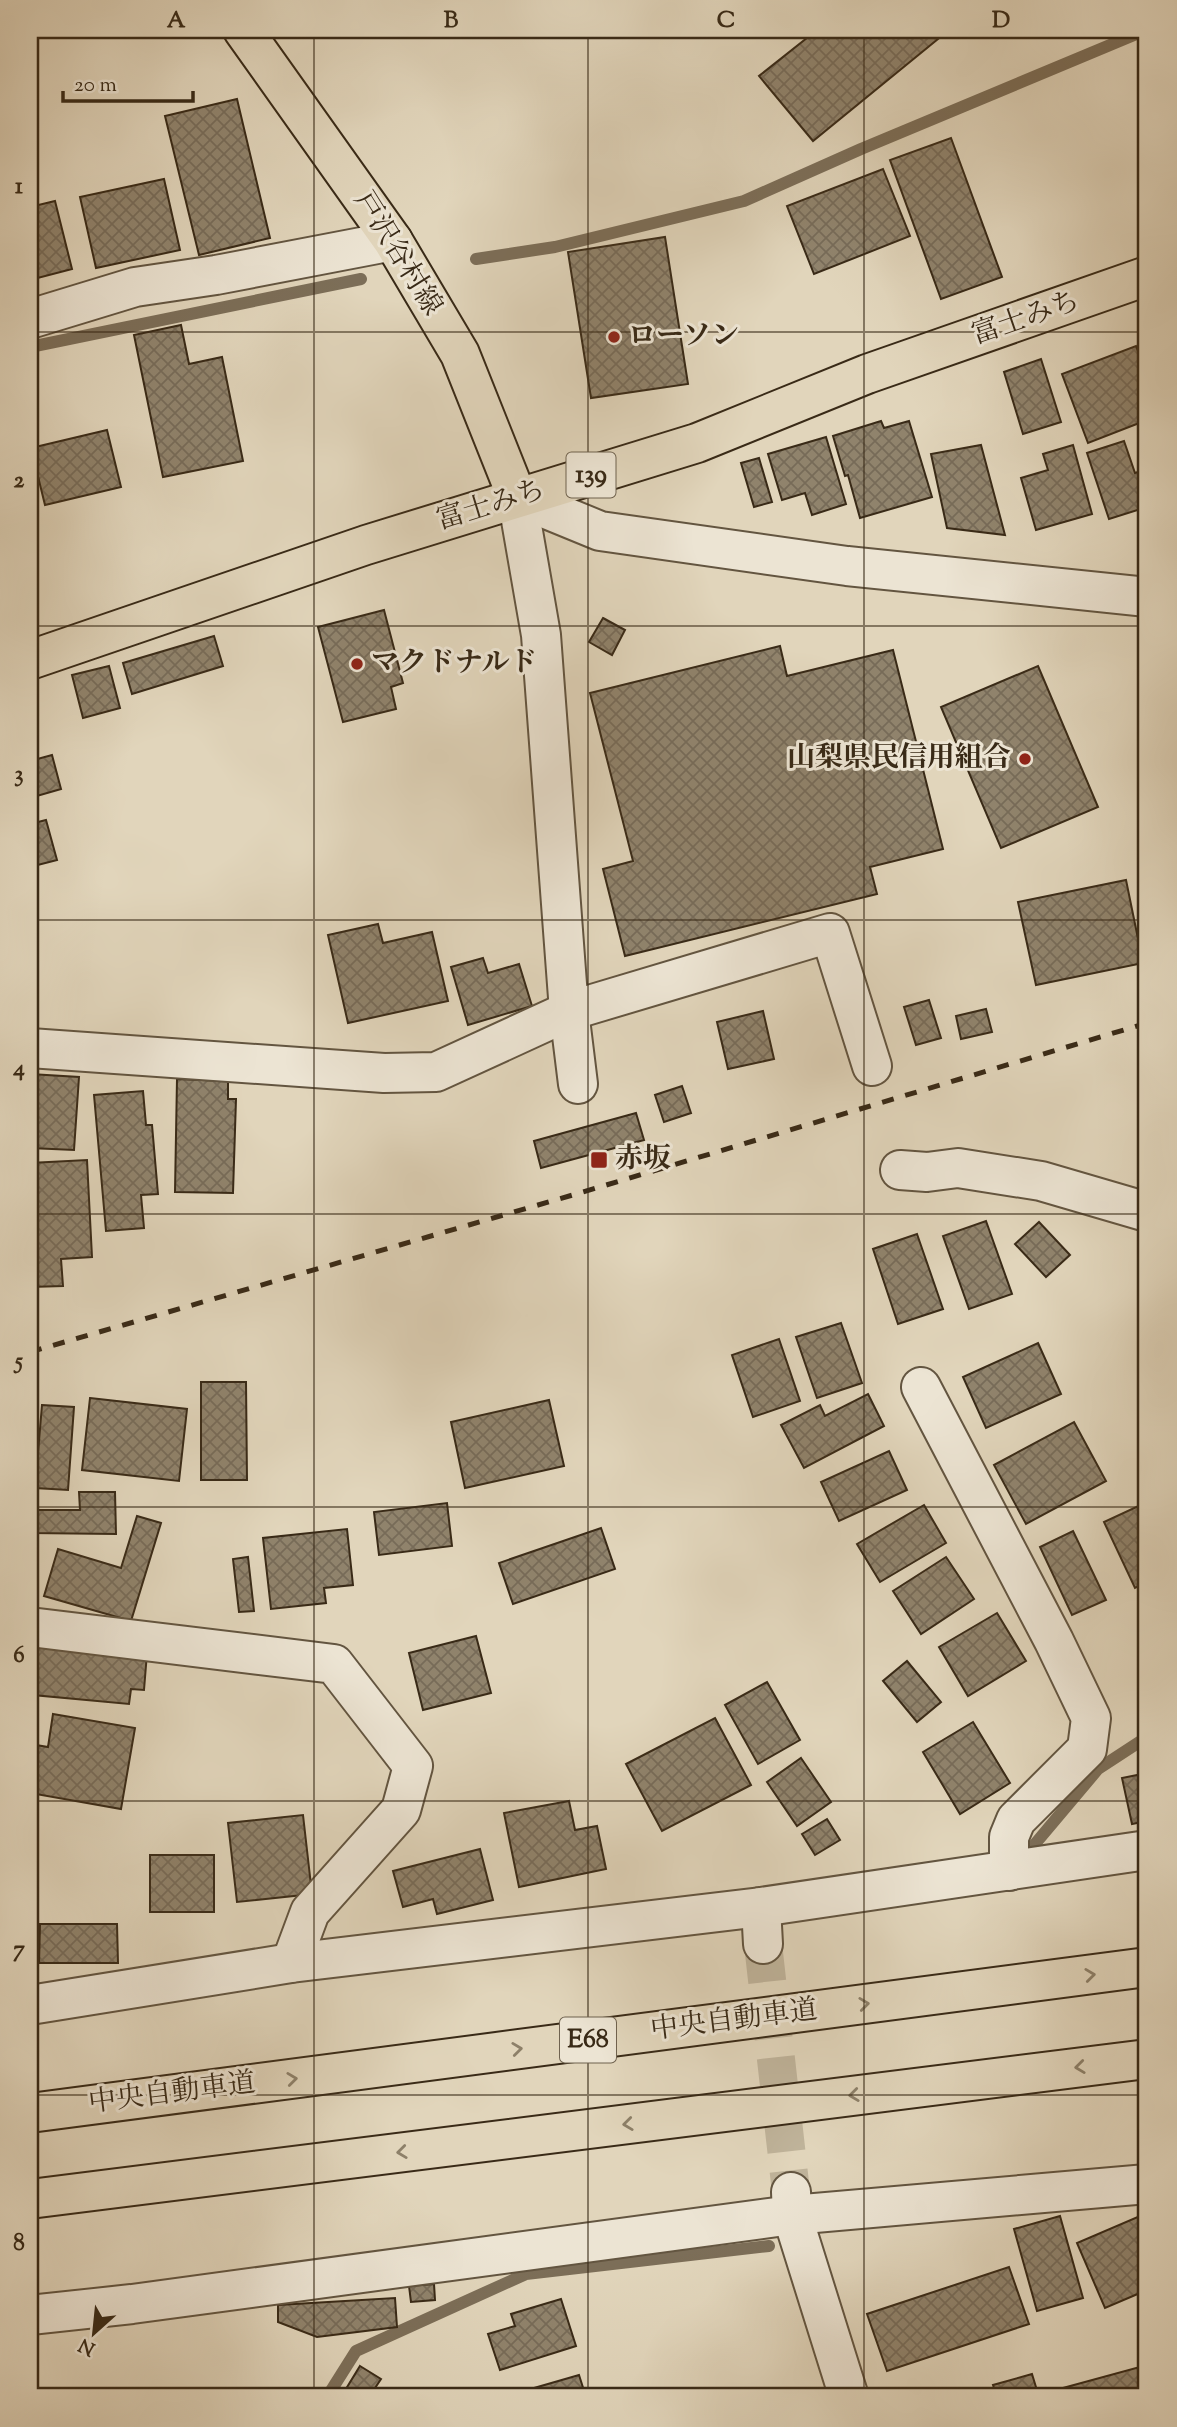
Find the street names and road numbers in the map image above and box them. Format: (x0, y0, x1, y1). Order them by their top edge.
street label: 戸沢谷村線 (343, 184, 451, 324)
street label: 富士みち (967, 282, 1085, 356)
road number: 139 (566, 453, 616, 498)
street label: 富士みち (432, 470, 550, 542)
street label: 中央自動車道 (648, 1991, 820, 2051)
road number: E68 (560, 2018, 616, 2062)
street label: 中央自動車道 (86, 2064, 258, 2124)

